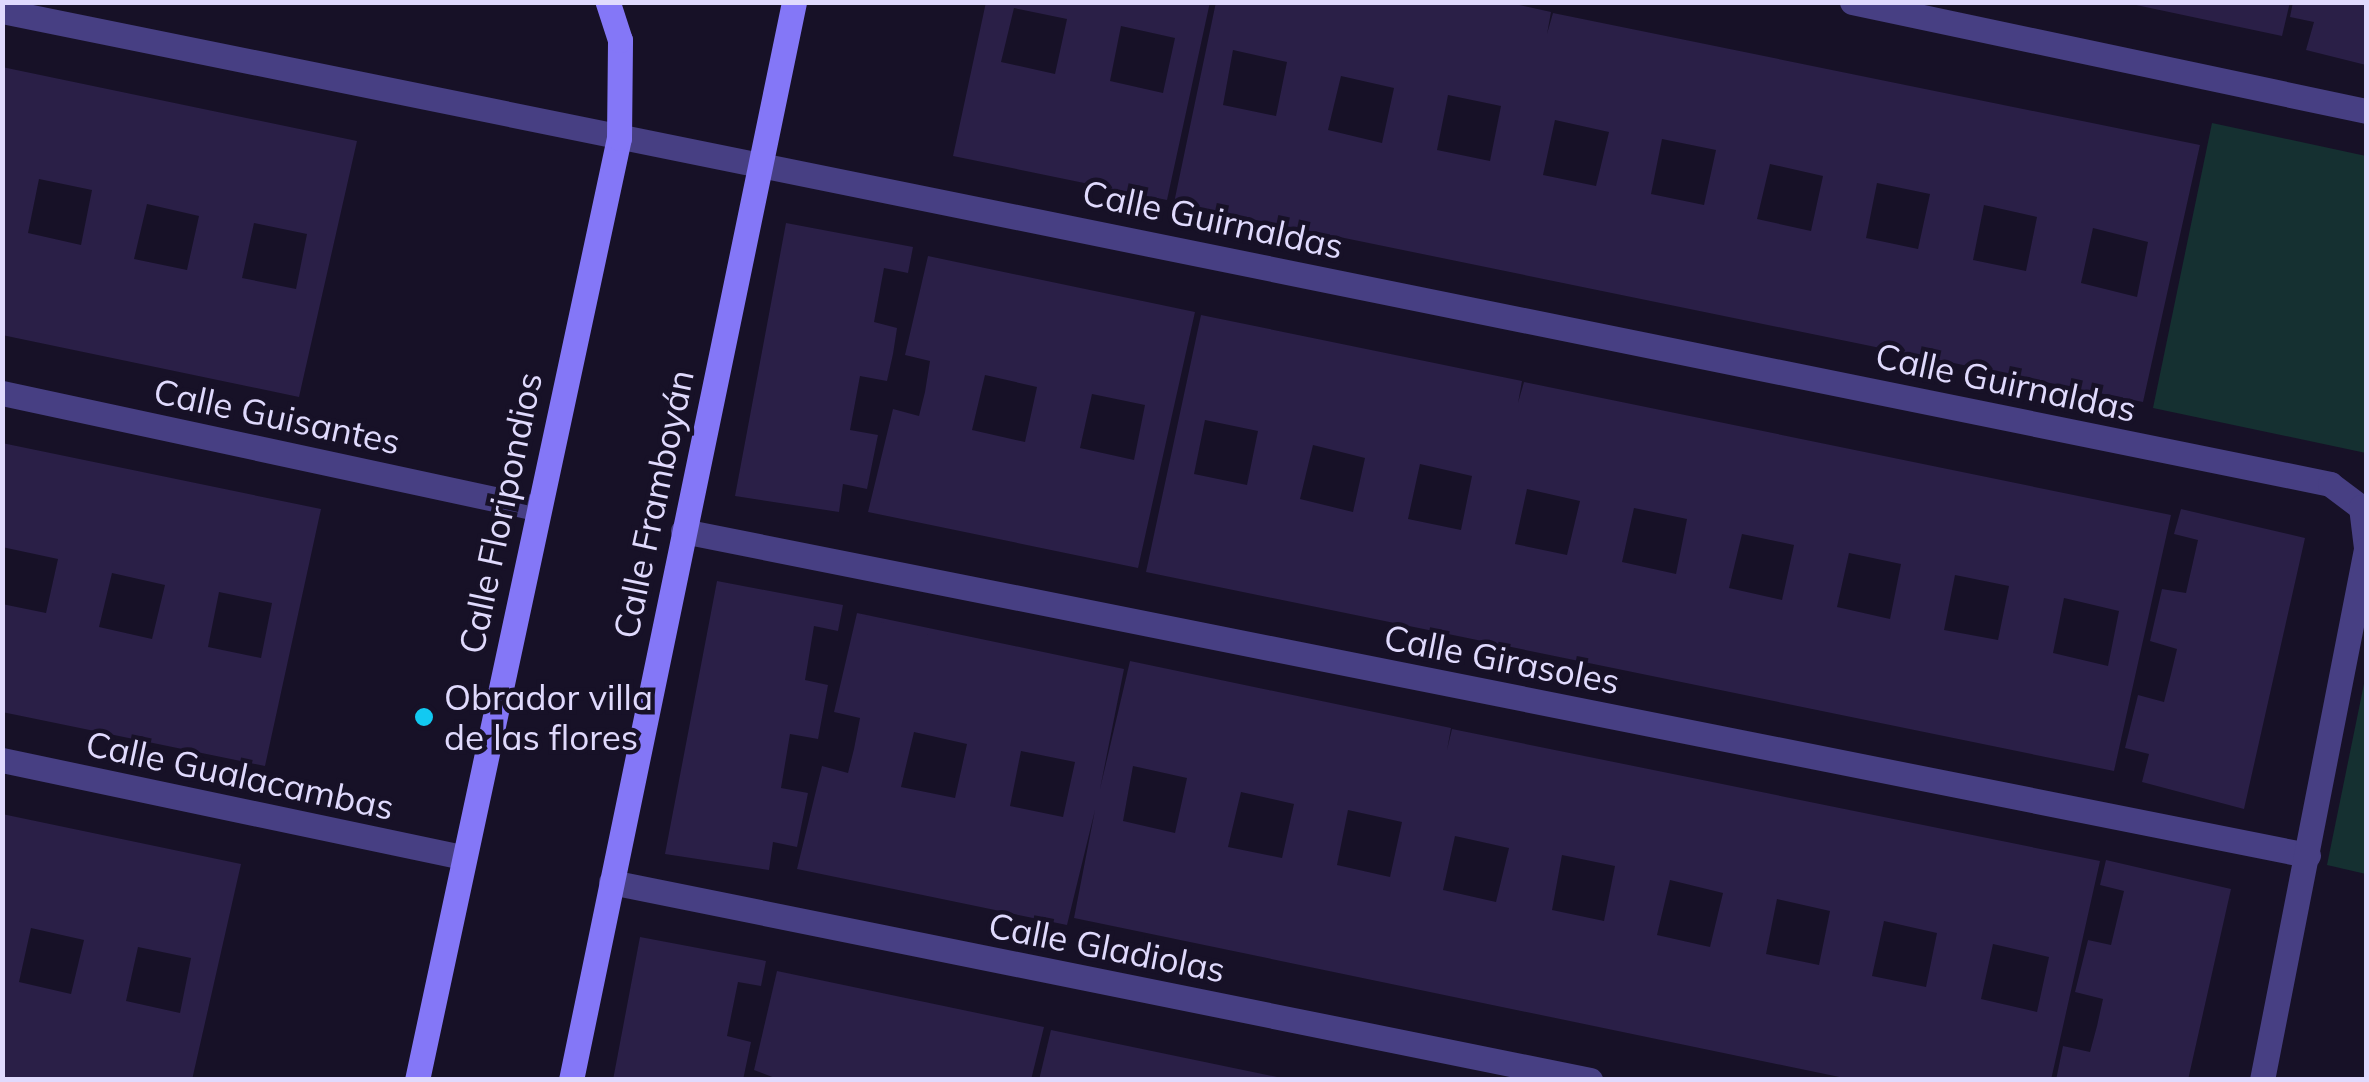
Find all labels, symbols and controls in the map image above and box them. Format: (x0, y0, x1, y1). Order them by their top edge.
street label: Calle Guirnaldas (1079, 171, 1347, 267)
street label: Calle Guirnaldas (1872, 334, 2140, 430)
street label: Calle Framboyán (604, 366, 702, 642)
street label: Calle Guisantes (150, 369, 404, 463)
street label: Calle Floripondios (450, 369, 550, 657)
street label: Calle Girasoles (1381, 616, 1623, 702)
place label: Obrador villa de las flores (444, 676, 653, 758)
marker: Obrador villa de las flores (413, 706, 435, 728)
street label: Calle Gualacambas (82, 722, 398, 828)
street label: Calle Gladiolas (985, 903, 1229, 991)

